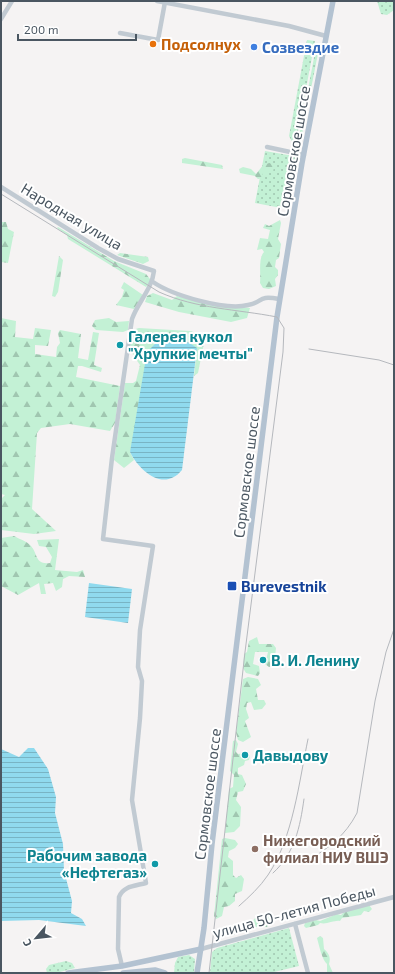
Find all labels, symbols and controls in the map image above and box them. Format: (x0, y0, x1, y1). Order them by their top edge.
scale bar (18, 16, 136, 42)
text: 200 m (24, 22, 58, 36)
place label: Подсолнух (161, 35, 241, 53)
place label: Созвездие (262, 38, 339, 56)
marker: Подсолнух (148, 39, 158, 49)
marker: Созвездие (249, 42, 259, 52)
street label: Сормовское шоссе (273, 84, 313, 218)
street label: Народная улица (18, 179, 126, 254)
place label: Галерея кукол "Хрупкие мечты" (128, 327, 253, 362)
marker: Галерея кукол "Хрупкие мечты" (115, 340, 125, 350)
street label: Сормовское шоссе (229, 405, 263, 539)
place label: Burevestnik (241, 577, 327, 595)
marker: Burevestnik (226, 580, 238, 592)
place label: В. И. Ленину (271, 651, 360, 669)
marker: В. И. Ленину (258, 655, 268, 665)
street label: Сормовское шоссе (190, 727, 224, 861)
place label: Давыдову (253, 746, 329, 764)
marker: Давыдову (240, 750, 250, 760)
place label: Нижегородский филиал НИУ ВШЭ (263, 831, 389, 866)
marker: Нижегородский филиал НИУ ВШЭ (250, 844, 260, 854)
place label: Рабочим завода «Нефтегаз» (27, 846, 147, 881)
marker: Рабочим завода «Нефтегаз» (150, 859, 160, 869)
street label: улица 50-летия Победы (211, 881, 378, 942)
north arrow (16, 918, 56, 958)
text: С (19, 937, 34, 949)

